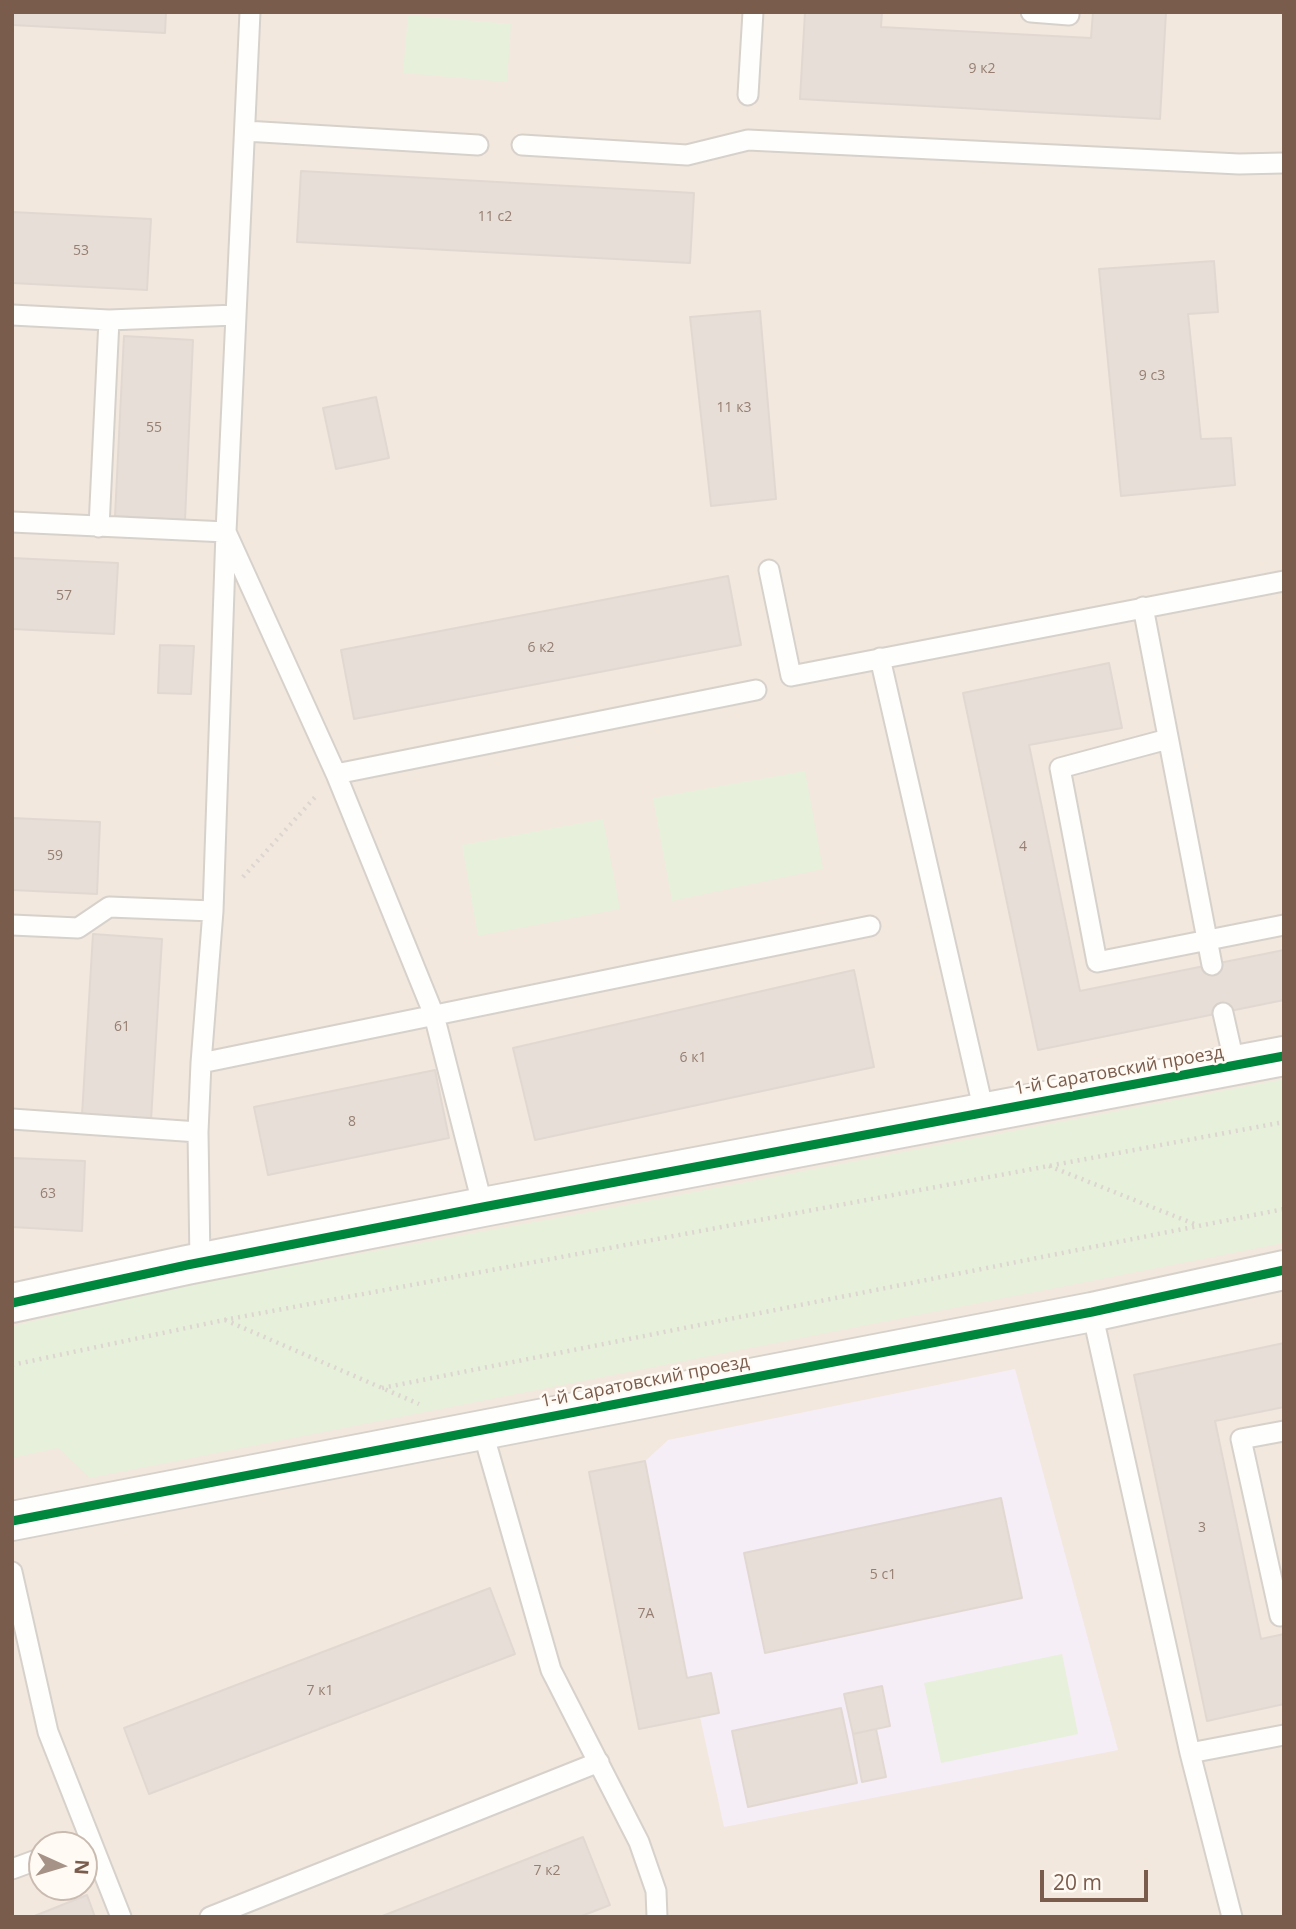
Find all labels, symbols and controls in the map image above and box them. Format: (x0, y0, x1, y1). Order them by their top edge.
house number: 9 к2 (969, 61, 995, 77)
house number: 11 с2 (478, 209, 512, 225)
house number: 53 (73, 243, 89, 259)
house number: 9 с3 (1139, 368, 1165, 384)
house number: 11 к3 (717, 400, 751, 416)
house number: 55 (146, 420, 162, 436)
house number: 57 (56, 588, 72, 604)
house number: 6 к2 (528, 640, 554, 656)
house number: 4 (1019, 839, 1027, 855)
house number: 59 (47, 848, 63, 864)
house number: 61 (114, 1019, 130, 1035)
street label: 1-й Саратовский проезд (1013, 1042, 1225, 1100)
house number: 6 к1 (680, 1050, 706, 1066)
house number: 8 (348, 1114, 356, 1130)
house number: 63 (40, 1186, 56, 1202)
street label: 1-й Саратовский проезд (539, 1351, 751, 1413)
house number: 3 (1198, 1520, 1206, 1536)
house number: 5 с1 (870, 1567, 896, 1583)
house number: 7А (638, 1606, 654, 1622)
house number: 7 к1 (307, 1683, 333, 1699)
north arrow (28, 1831, 98, 1901)
scale bar (1044, 1856, 1152, 1900)
text: N (68, 1859, 95, 1876)
house number: 7 к2 (534, 1863, 560, 1879)
text: 20 m (1053, 1868, 1102, 1896)

